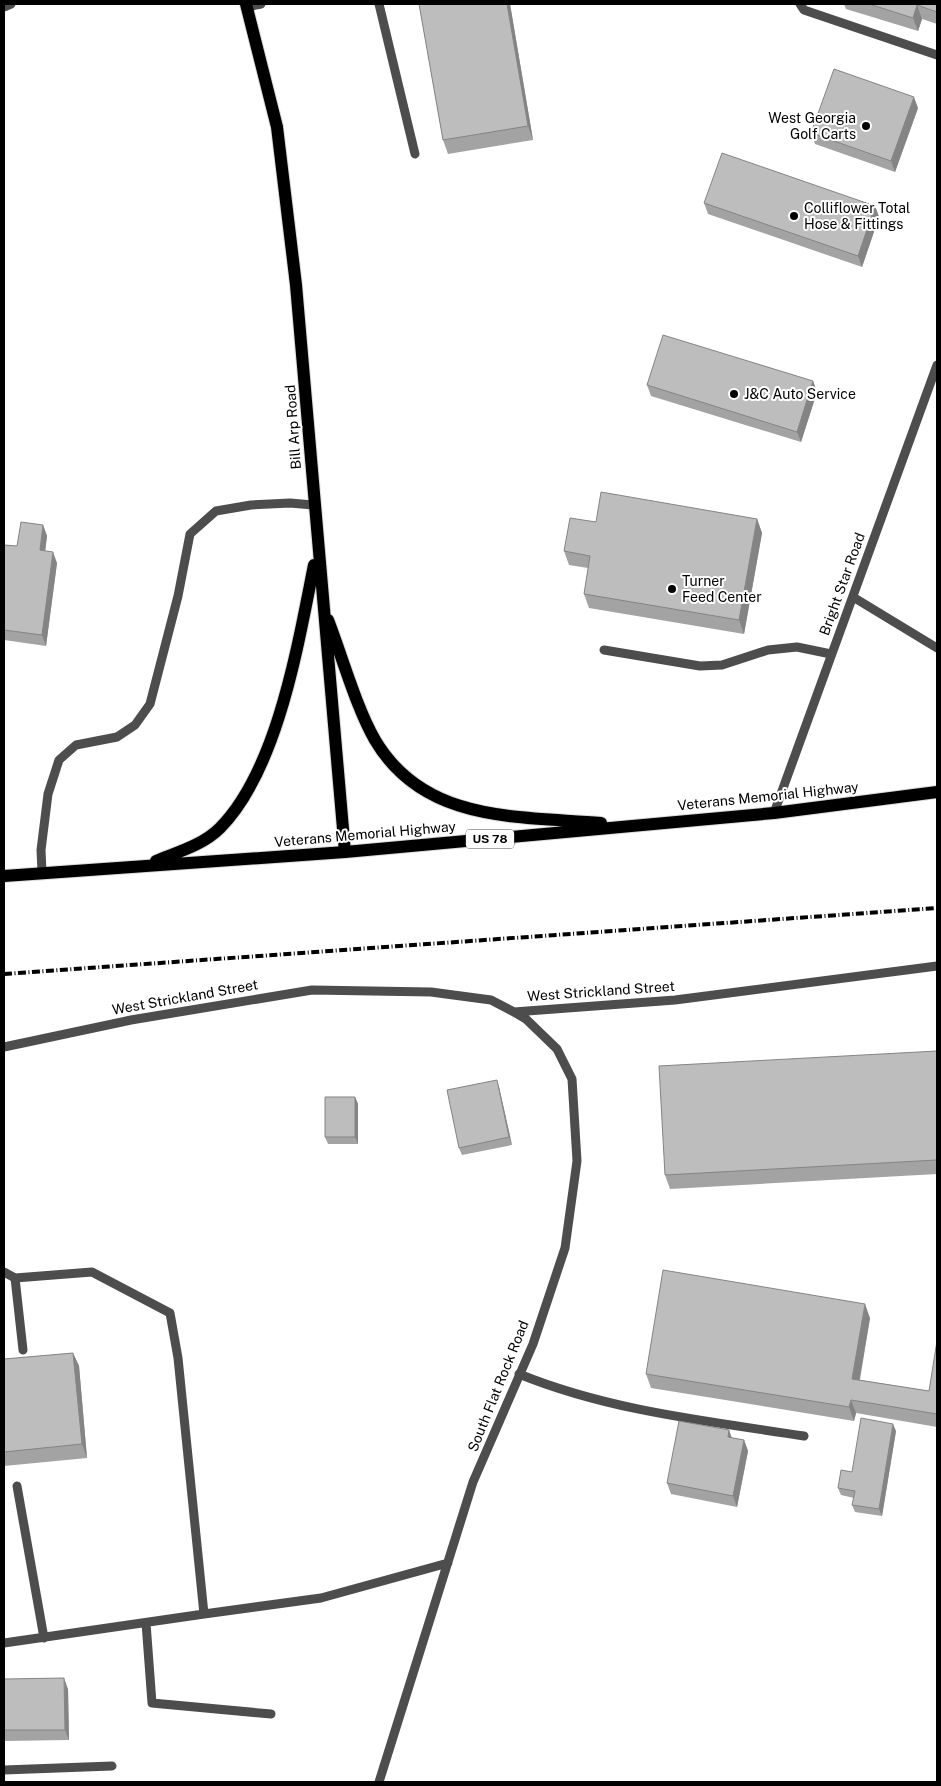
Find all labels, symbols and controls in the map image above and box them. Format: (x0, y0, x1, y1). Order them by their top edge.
place label: West Georgia Golf Carts (768, 110, 856, 142)
marker: West Georgia Golf Carts (860, 120, 872, 132)
place label: Colliflower Total Hose & Fittings (804, 200, 910, 232)
marker: Colliflower Total Hose & Fittings (788, 210, 800, 222)
street label: Bill Arp Road (282, 384, 304, 470)
place label: J&C Auto Service (744, 386, 856, 402)
marker: J&C Auto Service (728, 388, 740, 400)
street label: Bright Star Road (816, 531, 868, 637)
place label: Turner Feed Center (682, 573, 762, 605)
marker: Turner Feed Center (666, 583, 678, 595)
street label: Veterans Memorial Highway (677, 778, 860, 813)
street label: Veterans Memorial Highway (274, 818, 457, 850)
road number: US 78 (466, 830, 514, 849)
street label: West Strickland Street (111, 976, 259, 1018)
street label: West Strickland Street (527, 978, 675, 1004)
street label: South Flat Rock Road (464, 1318, 532, 1454)

